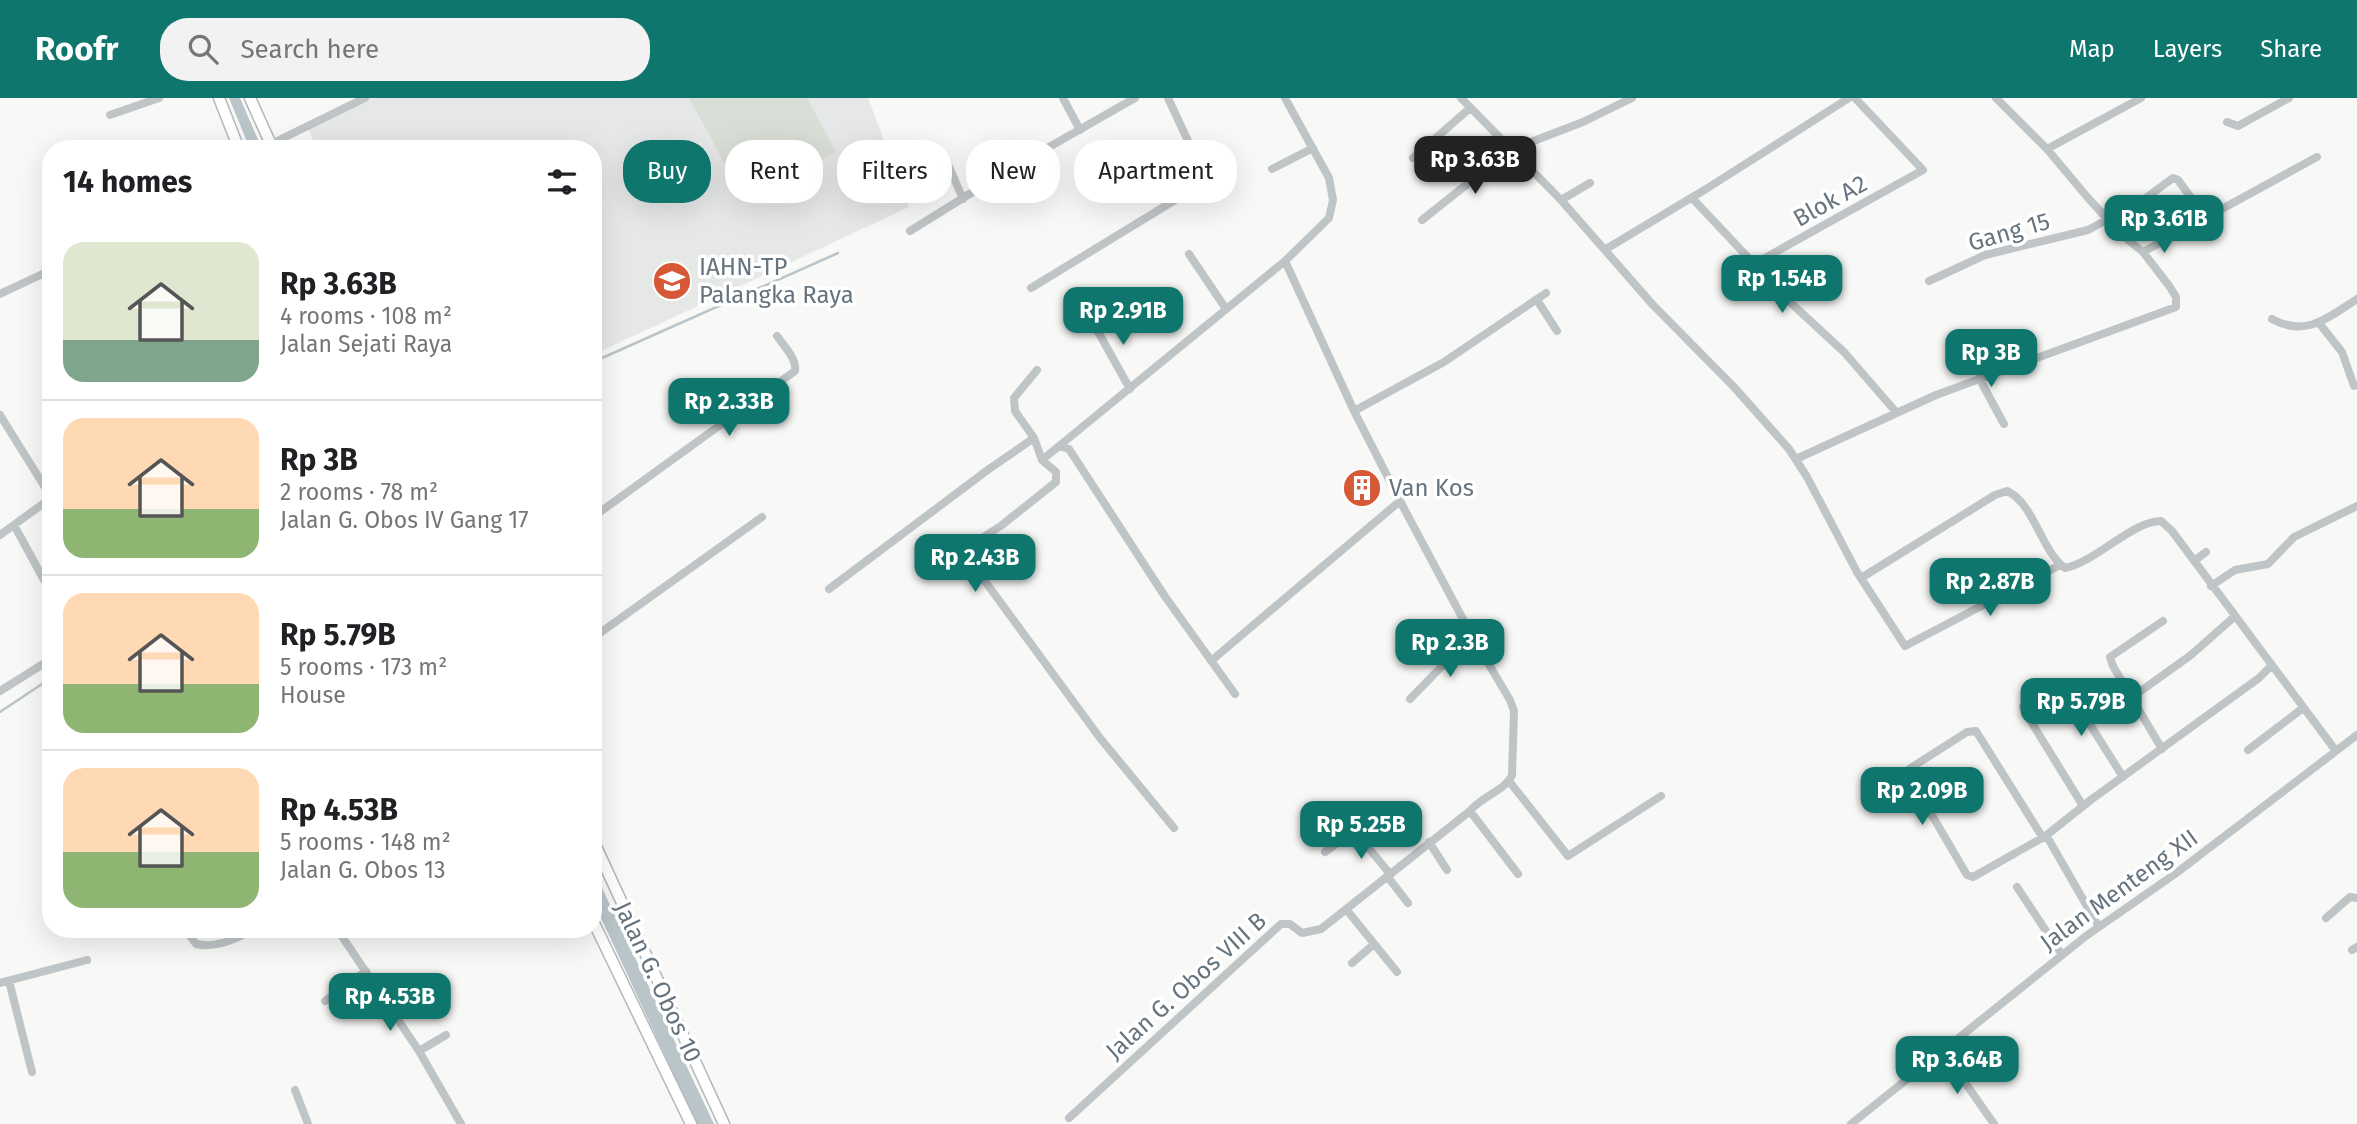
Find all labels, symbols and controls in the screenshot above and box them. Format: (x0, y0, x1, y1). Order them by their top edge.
search box (160, 18, 650, 81)
text: Roofr (35, 29, 118, 69)
icon: search (184, 30, 222, 68)
text: Search here (240, 34, 379, 65)
text: Map (2069, 35, 2115, 63)
text: Layers (2153, 35, 2222, 63)
text: Share (2260, 35, 2322, 63)
pin: Rp 3.63B (1403, 136, 1547, 196)
chip: Buy (623, 140, 711, 203)
chip: Rent (725, 140, 823, 203)
chip: Filters (837, 140, 952, 203)
chip: New (966, 140, 1060, 203)
chip: Apartment (1074, 140, 1237, 203)
text: Rp 3.63B (1430, 145, 1520, 173)
icon: filters (543, 163, 581, 201)
text: 14 homes (63, 164, 192, 200)
street label: Blok A2 (1788, 169, 1872, 233)
pin: Rp 3.61B (2092, 195, 2236, 255)
text: Rp 3.61B (2120, 204, 2208, 232)
street label: Gang 15 (1965, 207, 2053, 257)
place label: IAHN-TP Palangka Raya (699, 253, 854, 309)
pin: Rp 1.54B (1710, 256, 1854, 315)
school or university icon: IAHN-TP Palangka Raya (651, 260, 693, 302)
text: Rp 1.54B (1737, 264, 1827, 292)
text: Rp 3.63B (280, 266, 397, 302)
icon: home (119, 270, 203, 354)
pin: Rp 2.91B (1051, 288, 1195, 347)
text: Rp 2.91B (1079, 296, 1167, 324)
text: 4 rooms · 108 m² (280, 302, 452, 330)
text: Jalan Sejati Raya (280, 330, 452, 358)
pin: Rp 3B (1942, 330, 2040, 389)
text: Rp 3B (1961, 338, 2021, 366)
pin: Rp 2.33B (657, 378, 801, 438)
text: Rp 2.33B (684, 387, 774, 415)
text: Rp 3B (280, 442, 358, 478)
icon: home (119, 446, 203, 530)
building icon: Van Kos (1341, 467, 1383, 509)
place label: Van Kos (1389, 474, 1474, 502)
text: 2 rooms · 78 m² (280, 478, 438, 506)
text: Jalan G. Obos IV Gang 17 (280, 506, 528, 534)
pin: Rp 2.43B (903, 534, 1047, 594)
text: Rp 2.43B (930, 543, 1020, 571)
pin: Rp 2.87B (1918, 559, 2062, 618)
text: Rp 2.87B (1946, 567, 2034, 595)
text: Rp 5.79B (280, 617, 396, 653)
pin: Rp 2.3B (1385, 620, 1515, 679)
icon: home (119, 621, 203, 705)
text: Rp 2.3B (1411, 628, 1489, 656)
text: 5 rooms · 173 m² (280, 653, 447, 681)
pin: Rp 5.79B (2009, 678, 2153, 738)
text: House (280, 681, 346, 709)
text: Rp 5.79B (2037, 687, 2125, 715)
pin: Rp 2.09B (1850, 768, 1994, 827)
text: Rp 2.09B (1877, 776, 1967, 804)
text: Rp 4.53B (280, 792, 398, 828)
icon: home (119, 796, 203, 880)
pin: Rp 5.25B (1289, 802, 1433, 861)
text: Rp 5.25B (1316, 810, 1406, 838)
street label: Jalan Menteng XII (2035, 823, 2203, 957)
text: 5 rooms · 148 m² (280, 828, 451, 856)
text: Jalan G. Obos 13 (280, 856, 445, 884)
street label: Jalan G. Obos 10 (609, 897, 707, 1067)
street label: Jalan G. Obos VIII B (1100, 907, 1272, 1065)
pin: Rp 4.53B (318, 974, 462, 1033)
text: Rp 4.53B (345, 982, 435, 1010)
pin: Rp 3.64B (1885, 1037, 2029, 1096)
text: Rp 3.64B (1912, 1045, 2002, 1073)

